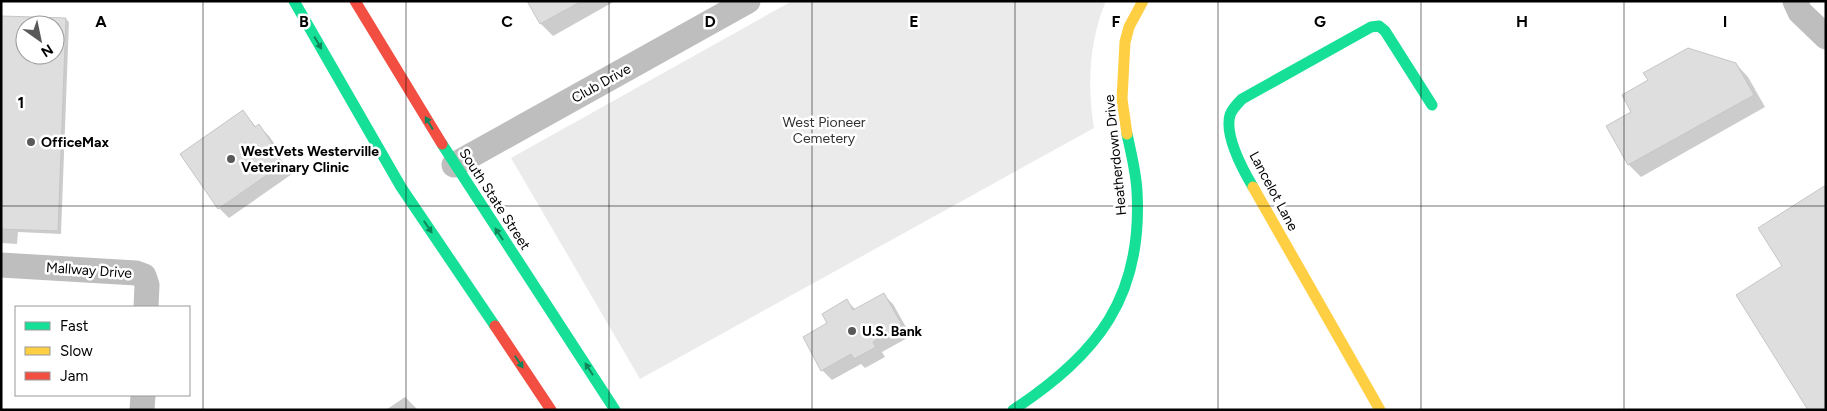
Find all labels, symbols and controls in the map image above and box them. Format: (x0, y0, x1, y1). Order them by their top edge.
text: A (95, 12, 107, 31)
text: B (299, 12, 309, 31)
text: C (501, 12, 513, 31)
text: D (704, 12, 716, 31)
text: E (909, 12, 919, 31)
text: F (1112, 12, 1121, 31)
text: G (1314, 12, 1326, 31)
text: H (1516, 12, 1528, 31)
text: I (1723, 12, 1727, 31)
north arrow (15, 15, 65, 65)
one-way arrow (314, 36, 322, 51)
text: N (38, 40, 56, 61)
street label: Club Drive (569, 60, 634, 107)
text: 1 (18, 93, 24, 112)
street label: Heatherdown Drive (1101, 93, 1130, 216)
park label: West Pioneer Cemetery (782, 114, 866, 147)
one-way arrow (424, 117, 433, 130)
place label: OfficeMax (41, 134, 110, 151)
marker: OfficeMax (25, 136, 37, 148)
place label: WestVets Westerville Veterinary Clinic (241, 143, 379, 176)
street label: South State Street (455, 145, 534, 253)
street label: Lancelot Lane (1246, 149, 1302, 234)
marker: WestVets Westerville Veterinary Clinic (225, 153, 237, 165)
one-way arrow (423, 220, 433, 234)
one-way arrow (494, 227, 504, 240)
street label: Mallway Drive (45, 259, 133, 282)
legend (15, 306, 190, 396)
text: Fast (60, 317, 89, 335)
place label: U.S. Bank (862, 323, 923, 340)
marker: U.S. Bank (846, 325, 858, 337)
text: Slow (60, 342, 93, 360)
one-way arrow (514, 355, 524, 369)
one-way arrow (584, 362, 593, 376)
text: Jam (60, 367, 88, 385)

